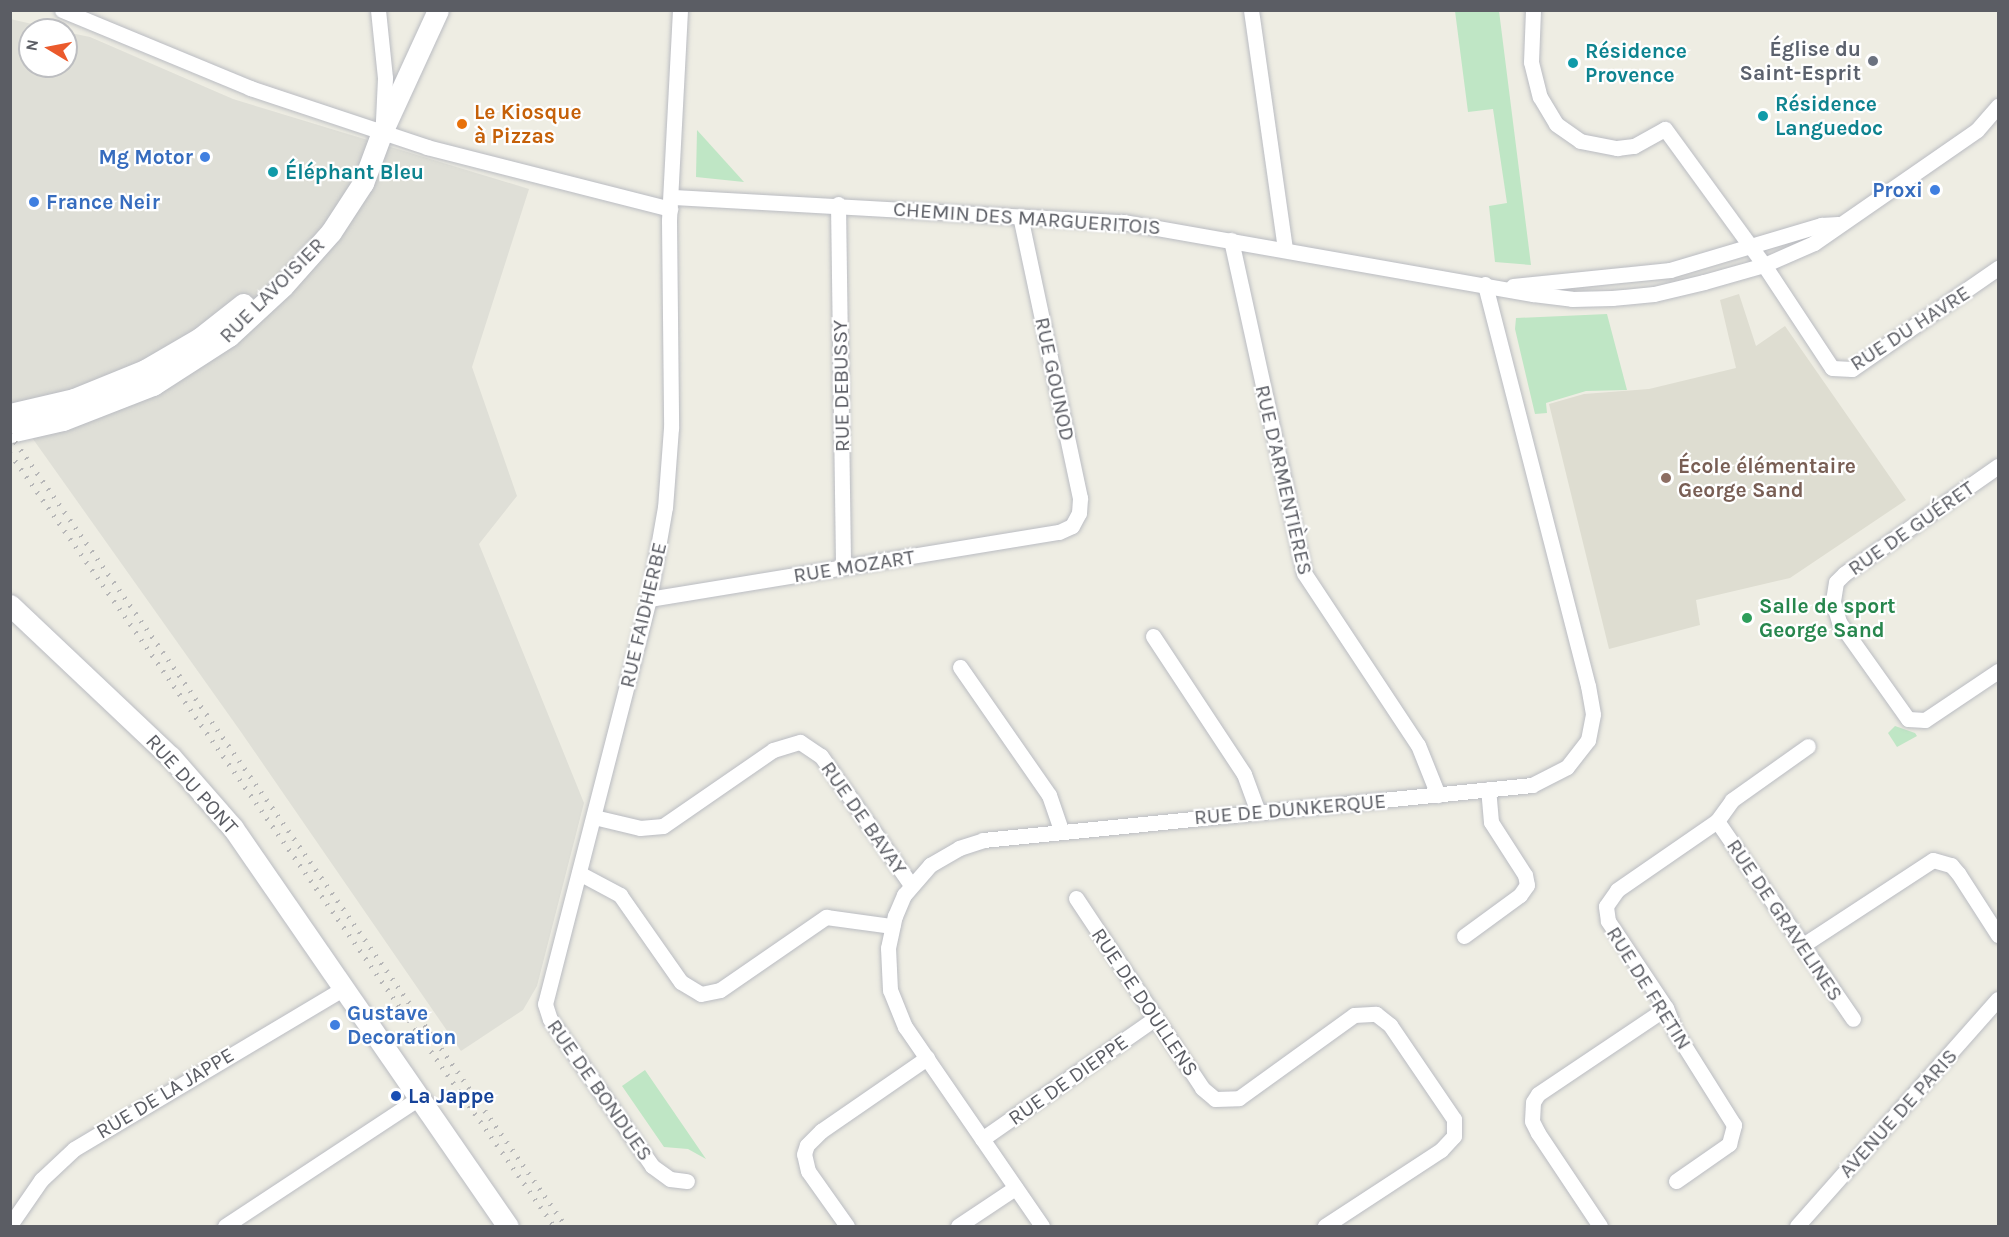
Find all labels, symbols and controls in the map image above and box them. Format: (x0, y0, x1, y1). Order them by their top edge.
north arrow (18, 18, 78, 78)
place label: Église du Saint-Esprit (1740, 36, 1861, 86)
text: N (21, 38, 42, 52)
place label: Résidence Provence (1585, 38, 1687, 88)
marker: Église du Saint-Esprit (1866, 54, 1880, 68)
marker: Résidence Provence (1566, 56, 1580, 70)
place label: Résidence Languedoc (1775, 91, 1883, 141)
place label: Le Kiosque à Pizzas (474, 99, 582, 149)
marker: Résidence Languedoc (1756, 109, 1770, 123)
marker: Le Kiosque à Pizzas (455, 117, 469, 131)
place label: Mg Motor (98, 144, 193, 170)
marker: Mg Motor (198, 150, 212, 164)
place label: Éléphant Bleu (285, 159, 424, 185)
marker: Éléphant Bleu (266, 165, 280, 179)
place label: Proxi (1872, 177, 1923, 203)
marker: Proxi (1928, 183, 1942, 197)
place label: France Neir (46, 189, 160, 215)
marker: France Neir (27, 195, 41, 209)
street label: CHEMIN DES MARGUERITOIS (892, 196, 1162, 240)
street label: RUE LAVOISIER (214, 232, 330, 348)
street label: RUE DU HAVRE (1845, 280, 1975, 376)
street label: RUE GOUNOD (1030, 315, 1080, 443)
street label: RUE DEBUSSY (827, 320, 855, 452)
street label: RUE D'ARMENTIÈRES (1250, 382, 1318, 578)
place label: École élémentaire George Sand (1678, 453, 1856, 503)
marker: École élémentaire George Sand (1659, 471, 1673, 485)
street label: RUE DE GUÉRET (1843, 475, 1979, 581)
street label: RUE FAIDHERBE (614, 540, 672, 690)
street label: RUE MOZART (792, 544, 916, 588)
place label: Salle de sport George Sand (1759, 593, 1896, 643)
marker: Salle de sport George Sand (1740, 611, 1754, 625)
street label: RUE DU PONT (140, 729, 244, 839)
street label: RUE DE BAVAY (816, 756, 912, 880)
street label: RUE DE DUNKERQUE (1193, 788, 1387, 830)
street label: RUE DE GRAVELINES (1721, 834, 1849, 1006)
street label: RUE DE FRETIN (1601, 922, 1697, 1054)
street label: RUE DE DOULLENS (1086, 923, 1204, 1081)
place label: Gustave Decoration (347, 1000, 456, 1050)
street label: RUE DE BONDUES (542, 1014, 658, 1166)
marker: Gustave Decoration (328, 1018, 342, 1032)
street label: RUE DE DIEPPE (1003, 1029, 1133, 1131)
street label: RUE DE LA JAPPE (91, 1042, 239, 1144)
street label: AVENUE DE PARIS (1833, 1043, 1963, 1183)
place label: La Jappe (408, 1083, 494, 1109)
marker: La Jappe (389, 1089, 403, 1103)

